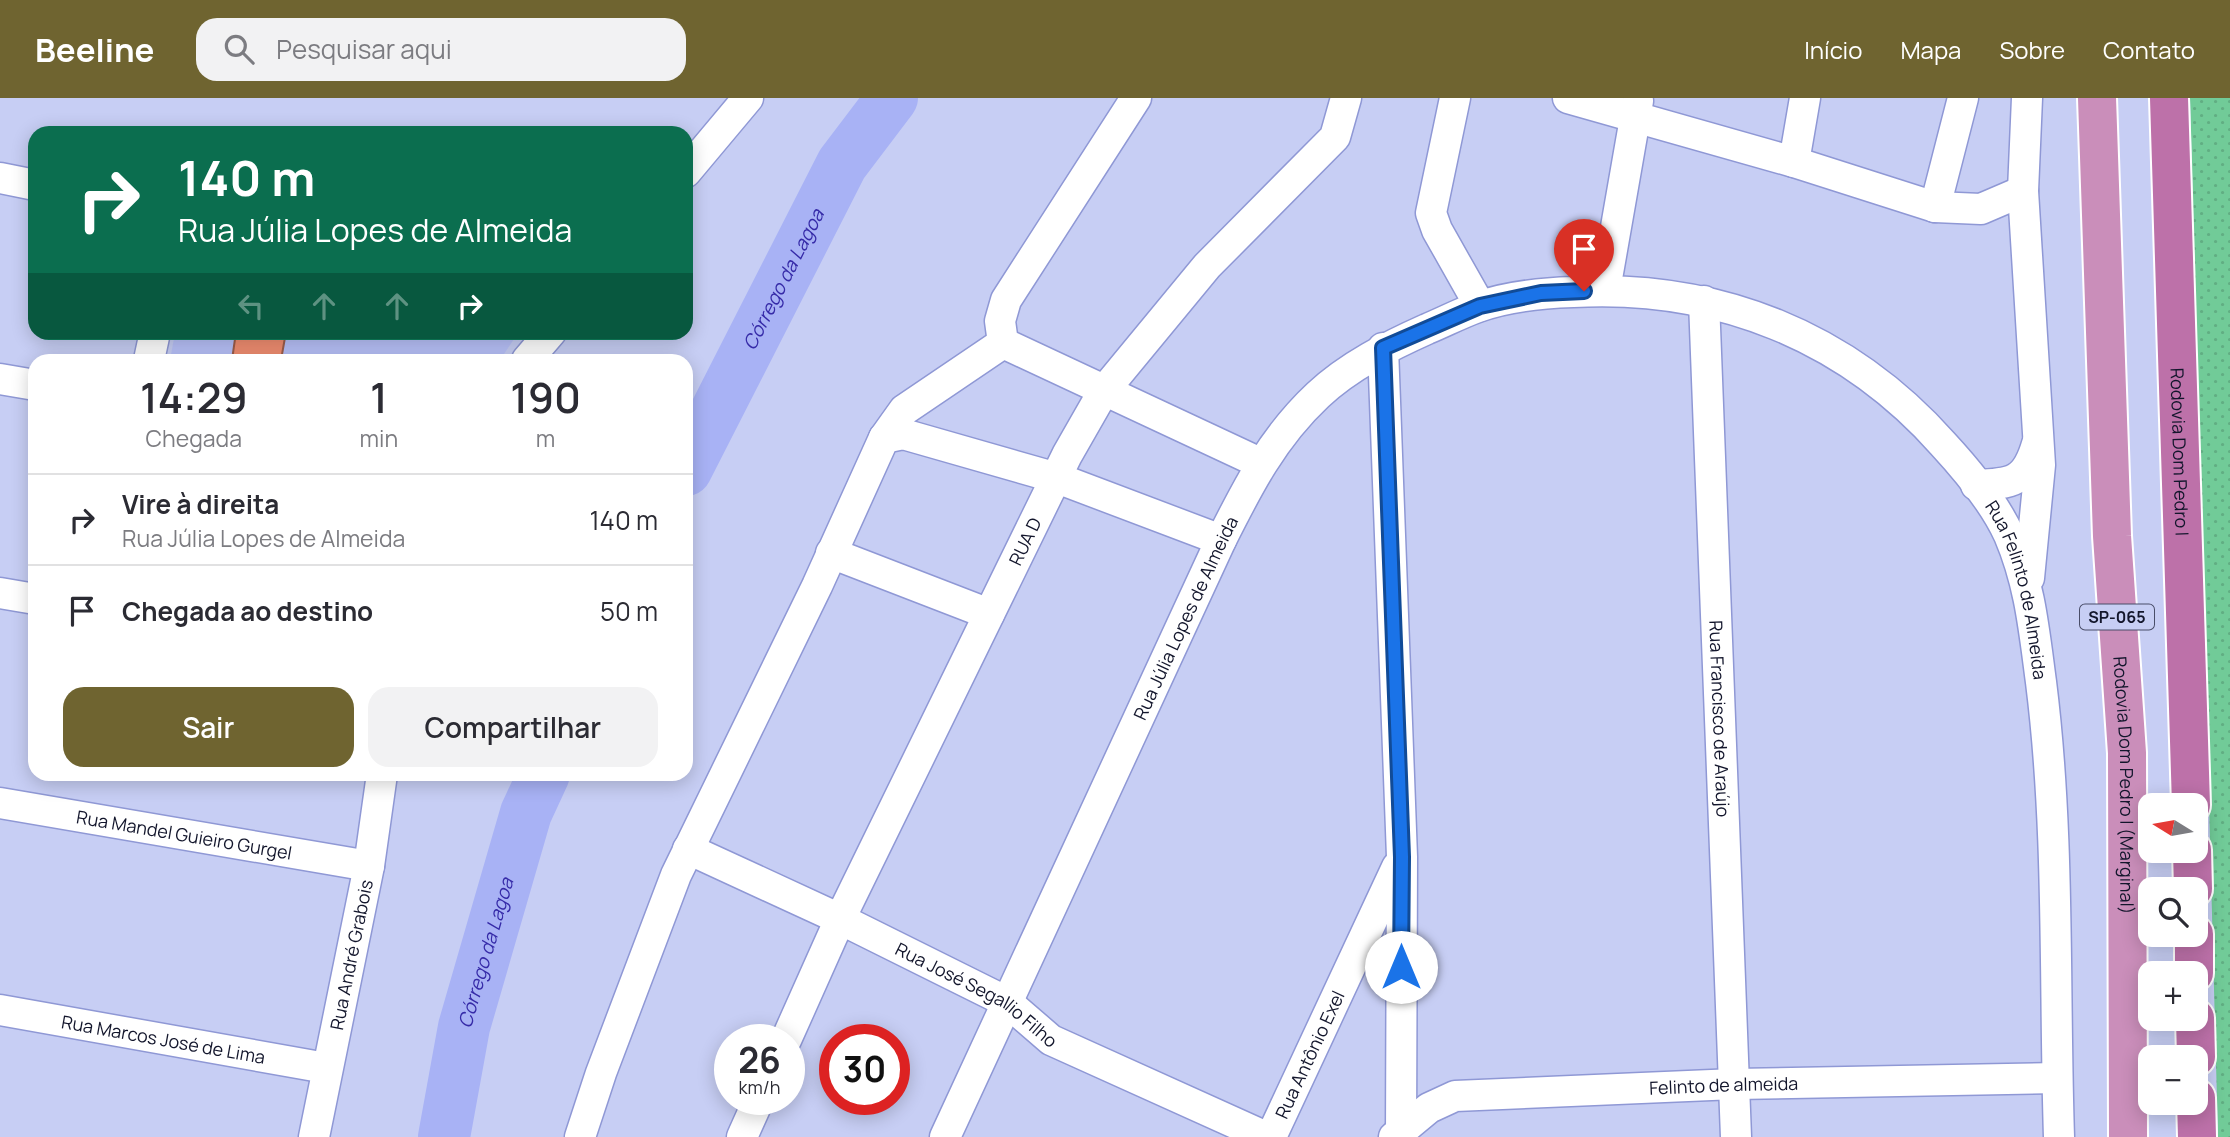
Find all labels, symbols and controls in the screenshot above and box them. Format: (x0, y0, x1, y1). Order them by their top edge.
search box (196, 18, 686, 81)
text: Beeline (35, 27, 154, 72)
icon: search (220, 30, 258, 68)
text: Pesquisar aqui (276, 31, 452, 67)
text: Início (1804, 33, 1862, 66)
text: Mapa (1900, 33, 1961, 66)
text: Sobre (1999, 33, 2065, 66)
text: Contato (2103, 33, 2195, 66)
text: 140 m (178, 144, 315, 211)
icon: right (63, 154, 154, 245)
water label: Córrego da Lagoa (736, 203, 831, 354)
text: Rua Júlia Lopes de Almeida (178, 208, 572, 252)
pin (1554, 219, 1614, 291)
icon: arrive (1565, 230, 1603, 268)
icon: left (232, 287, 270, 325)
icon: ahead (305, 287, 343, 325)
icon: ahead (378, 287, 416, 325)
icon: right (451, 287, 489, 325)
street label: Rodovia Dom Pedro I (2165, 367, 2195, 536)
text: 14:29 (140, 368, 248, 426)
text: 1 (370, 368, 388, 426)
text: 190 (510, 368, 581, 426)
text: Chegada (146, 422, 242, 454)
text: min (360, 422, 398, 454)
text: m (536, 422, 555, 454)
text: Vire à direita (122, 486, 279, 522)
street label: Rua Felinto de Almeida (1980, 496, 2053, 681)
icon: right (63, 501, 101, 539)
text: 140 m (589, 502, 658, 538)
street label: Rua Júlia Lopes de Almeida (1128, 512, 1243, 724)
street label: RUA D (1003, 513, 1047, 569)
text: Rua Júlia Lopes de Almeida (122, 522, 405, 554)
icon: arrive (63, 592, 101, 630)
text: Chegada ao destino (122, 593, 373, 629)
text: 50 m (600, 593, 658, 629)
road number: SP-065 (2080, 604, 2154, 630)
street label: Rua Francisco de Araújo (1704, 620, 1736, 818)
street label: Rodovia Dom Pedro I (Marginal) (2108, 655, 2139, 914)
button: Sair (63, 687, 354, 767)
button: Compartilhar (368, 687, 658, 767)
north arrow (2138, 793, 2208, 863)
map controls (2138, 793, 2208, 1115)
street label: Rua Mandel Guieiro Gurgel (75, 804, 294, 865)
water label: Córrego da Lagoa (451, 874, 520, 1031)
street label: Rua André Grabois (324, 877, 378, 1032)
button: search (2138, 877, 2208, 947)
position arrow (1364, 930, 1438, 1004)
street label: Rua José Segallio Filho (892, 937, 1063, 1052)
button: + (2138, 961, 2208, 1031)
street label: Rua Antônio Exel (1269, 987, 1350, 1122)
street label: Rua Marcos José de Lima (60, 1009, 267, 1069)
speed limit sign: 30 (819, 1024, 910, 1115)
text: 26 (738, 1036, 781, 1084)
button: − (2138, 1045, 2208, 1115)
street label: Felinto de almeida (1649, 1071, 1798, 1100)
text: km/h (739, 1075, 780, 1099)

